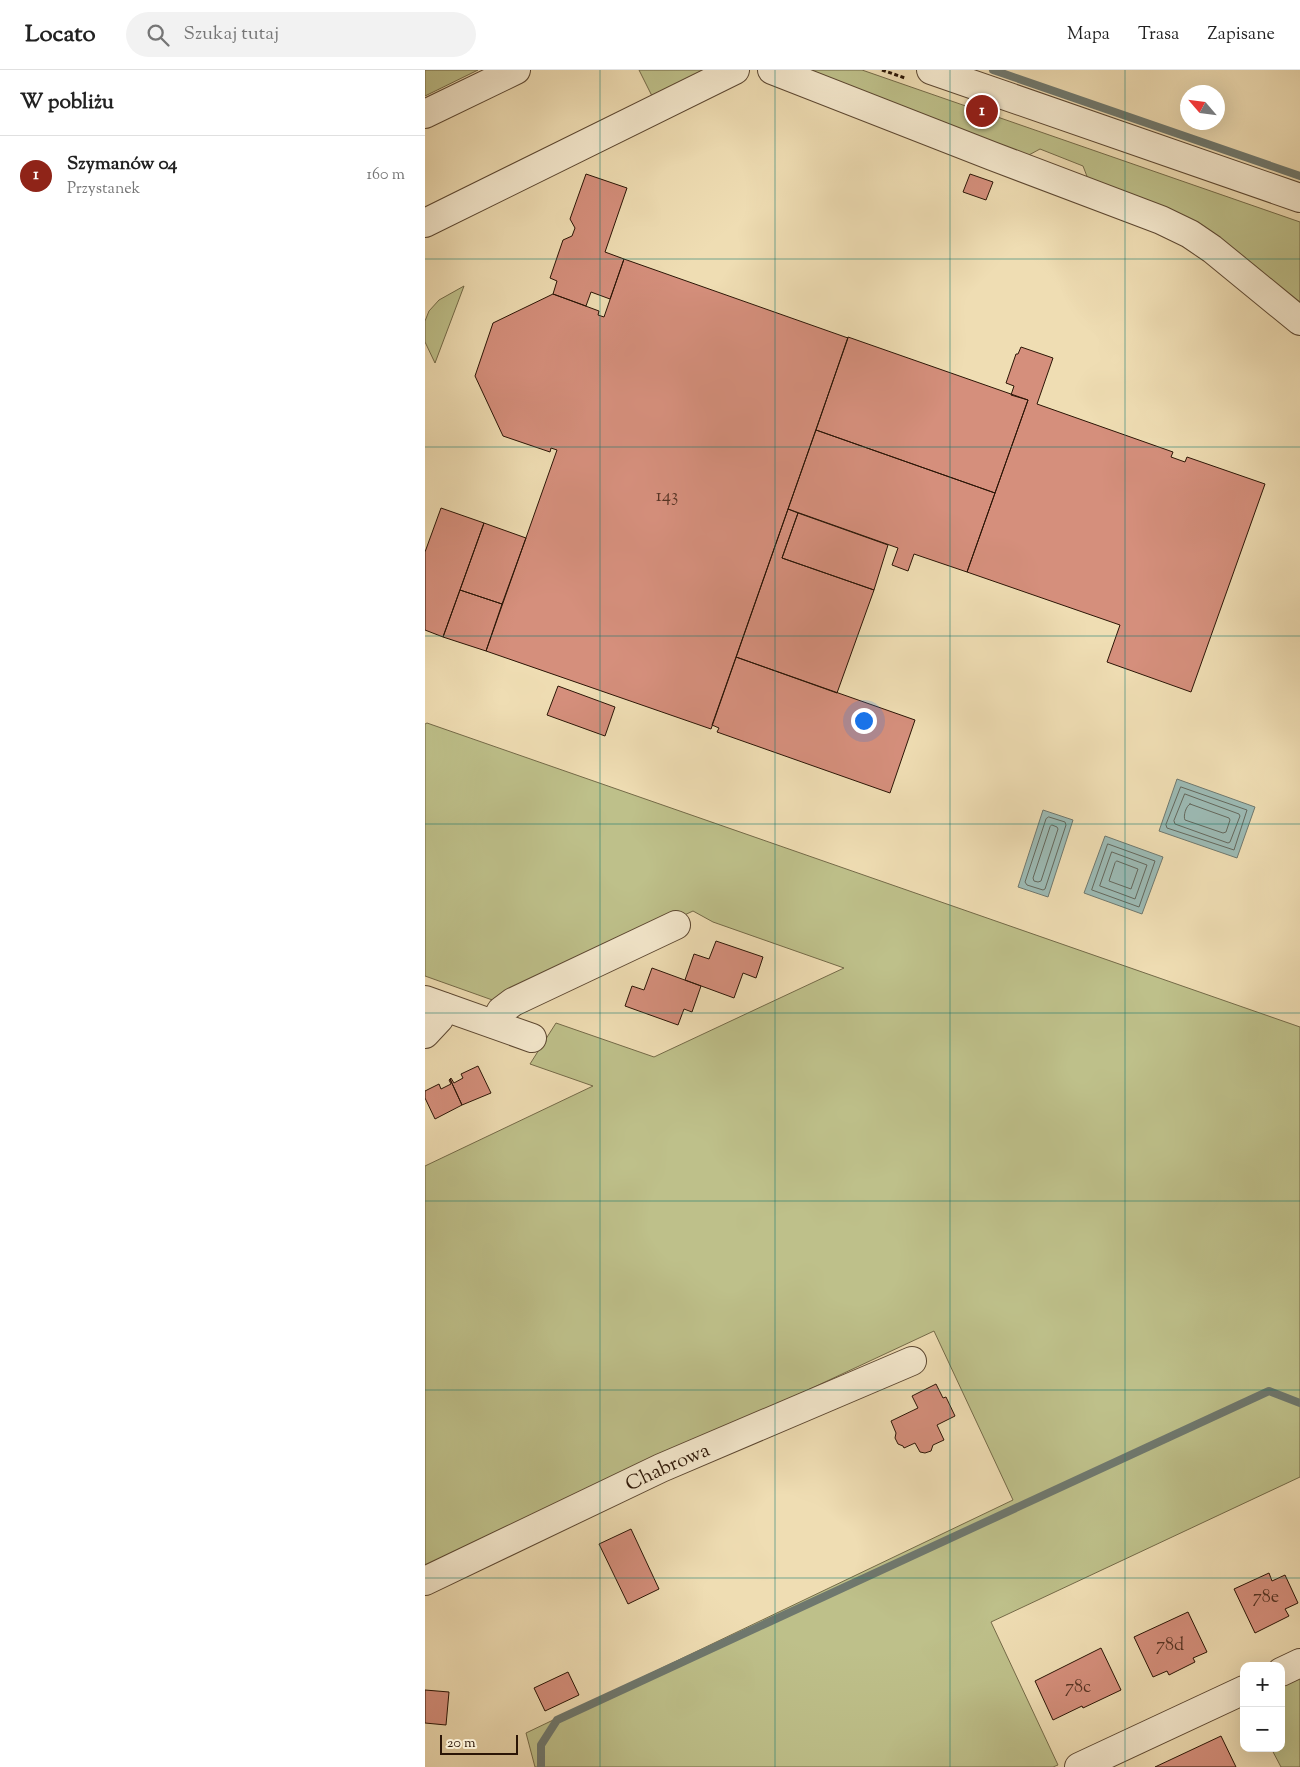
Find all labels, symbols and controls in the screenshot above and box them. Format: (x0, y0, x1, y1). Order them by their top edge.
search box (126, 12, 476, 57)
text: Locato (25, 18, 96, 52)
icon: search (144, 21, 172, 49)
text: Szukaj tutaj (184, 21, 279, 48)
text: Mapa (1067, 22, 1110, 48)
text: Trasa (1138, 22, 1179, 48)
text: Zapisane (1207, 22, 1275, 48)
north arrow (1180, 85, 1225, 130)
text: W pobliżu (20, 88, 114, 118)
pin: 1 (966, 92, 998, 130)
text: Szymanów 04 (67, 151, 177, 178)
text: 1 (33, 164, 39, 187)
text: 160 m (367, 164, 405, 187)
text: Przystanek (67, 178, 140, 201)
house number: 143 (656, 484, 678, 510)
your location (851, 708, 877, 734)
street label: Chabrowa (621, 1437, 715, 1500)
house number: 78e (1253, 1585, 1279, 1611)
house number: 78d (1156, 1633, 1184, 1659)
map controls (1240, 1662, 1285, 1752)
button: + (1240, 1662, 1285, 1707)
house number: 78c (1065, 1675, 1091, 1701)
button: − (1240, 1707, 1285, 1752)
scale bar (440, 1732, 517, 1755)
text: 20 m (447, 1734, 476, 1754)

